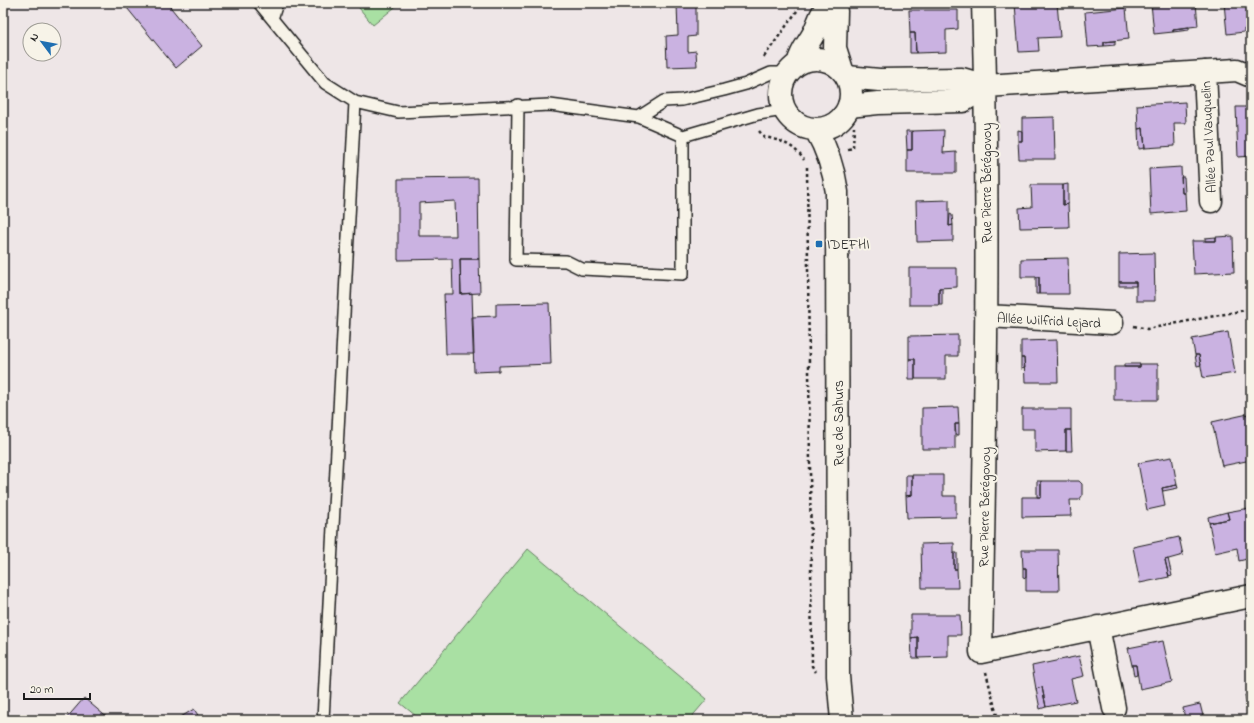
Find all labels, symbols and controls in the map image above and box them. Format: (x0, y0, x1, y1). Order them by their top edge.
north arrow (22, 22, 62, 62)
text: N (26, 30, 43, 45)
street label: Allée Paul Vauquelin (1196, 80, 1223, 193)
street label: Rue Pierre Bérégovoy (977, 123, 999, 243)
place label: IDEFHI (827, 235, 870, 256)
marker: IDEFHI (814, 239, 824, 249)
street label: Allée Wilfrid Lejard (996, 308, 1102, 335)
street label: Rue de Sahurs (829, 380, 850, 466)
street label: Rue Pierre Bérégovoy (974, 446, 998, 567)
scale bar (24, 675, 90, 701)
text: 20 m (30, 681, 53, 699)

